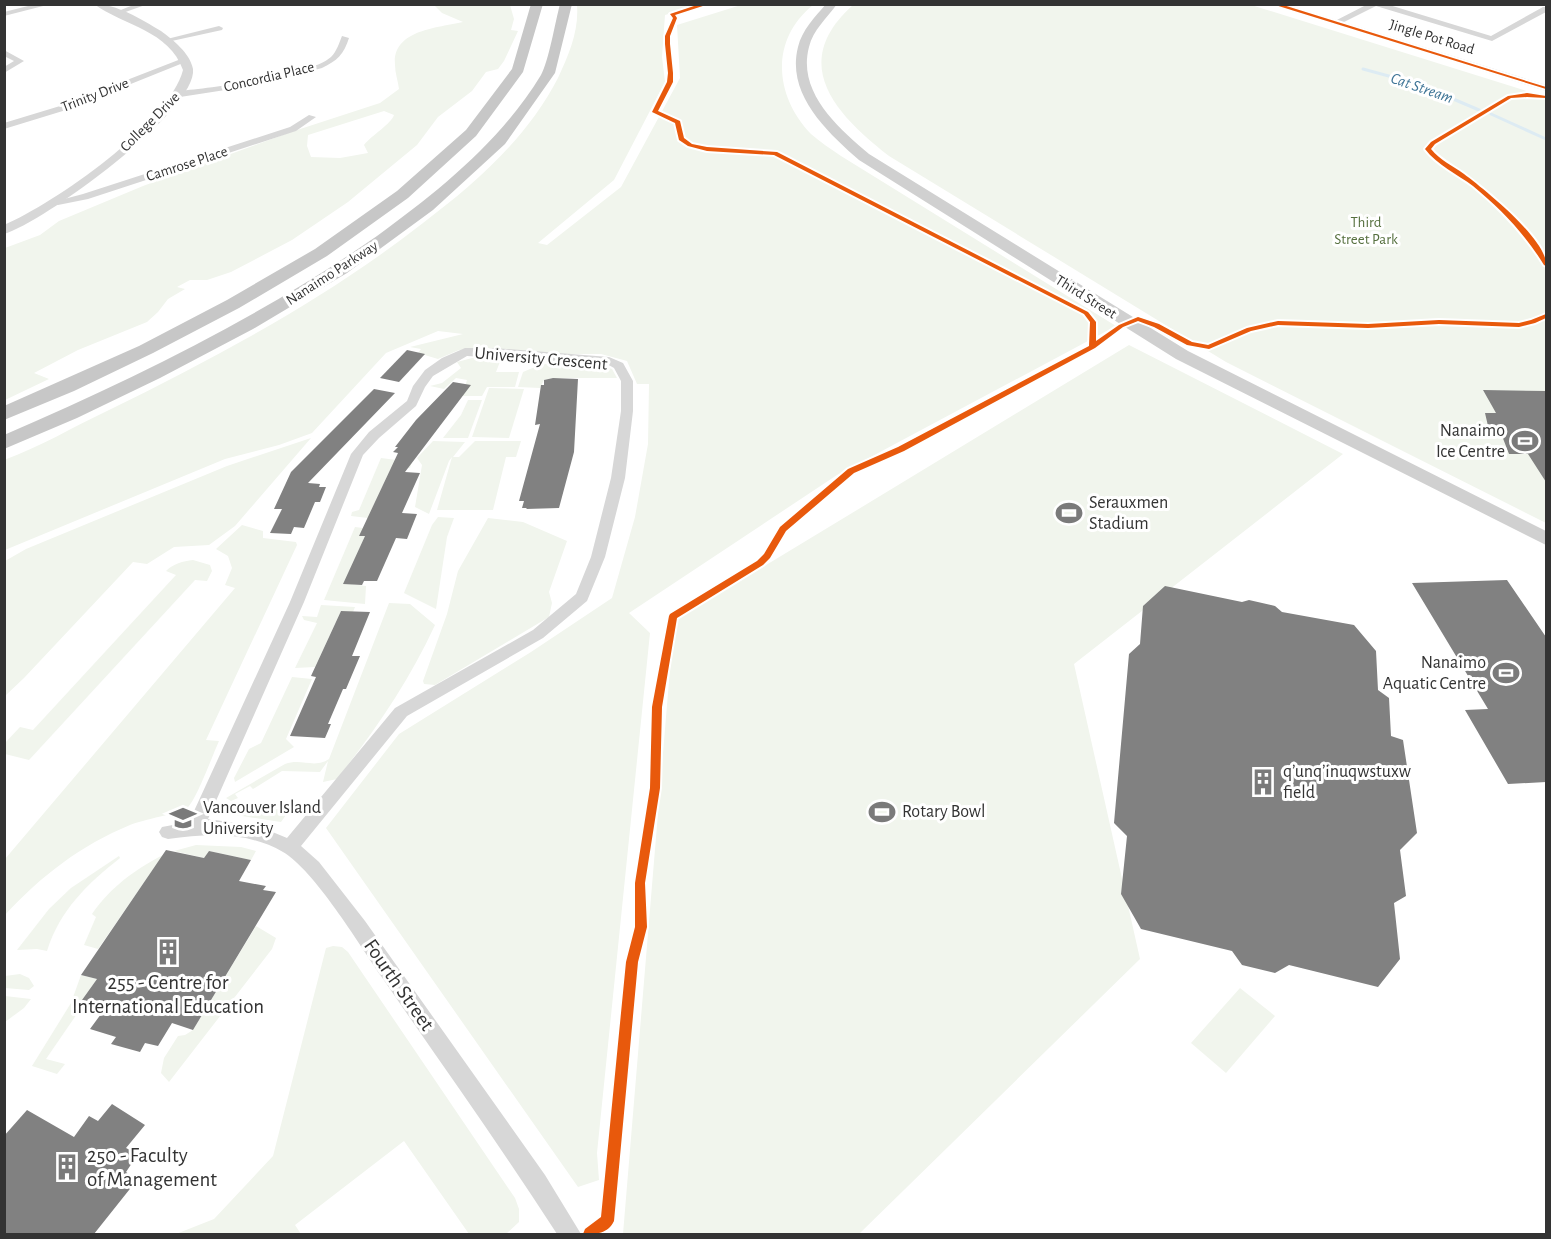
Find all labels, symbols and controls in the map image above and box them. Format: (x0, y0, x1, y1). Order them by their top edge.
street label: Jingle Pot Road (1388, 17, 1477, 57)
street label: Concordia Place (222, 59, 316, 95)
water label: Cat Stream (1389, 70, 1455, 106)
street label: Trinity Drive (59, 75, 131, 115)
street label: College Drive (117, 89, 183, 155)
street label: Camrose Place (144, 144, 230, 184)
park label: Third Street Park (1334, 215, 1398, 247)
street label: Nanaimo Parkway (284, 238, 381, 308)
street label: Third Street (1053, 272, 1119, 322)
street label: University Crescent (474, 344, 609, 374)
place label: Nanaimo Ice Centre (1436, 422, 1505, 461)
sports icon: Nanaimo Ice Centre (1510, 426, 1540, 456)
place label: Serauxmen Stadium (1089, 494, 1168, 533)
sports icon: Serauxmen Stadium (1054, 498, 1084, 528)
place label: Nanaimo Aquatic Centre (1383, 654, 1486, 693)
sports icon: Nanaimo Aquatic Centre (1491, 658, 1521, 688)
place label: q’unq’inuqwstuxw field (1283, 763, 1411, 802)
building icon: q’unq’inuqwstuxw field (1248, 767, 1278, 797)
sports icon: Rotary Bowl (867, 797, 897, 827)
place label: Vancouver Island University (203, 799, 321, 838)
school or university icon: Vancouver Island University (168, 803, 198, 833)
place label: Rotary Bowl (902, 803, 985, 821)
street label: Fourth Street (360, 935, 438, 1035)
building icon: 255 - Centre for International Education (153, 937, 183, 967)
place label: 255 - Centre for International Education (72, 972, 264, 1017)
place label: 250 - Faculty of Management (87, 1145, 217, 1190)
building icon: 250 - Faculty of Management (52, 1152, 82, 1182)

